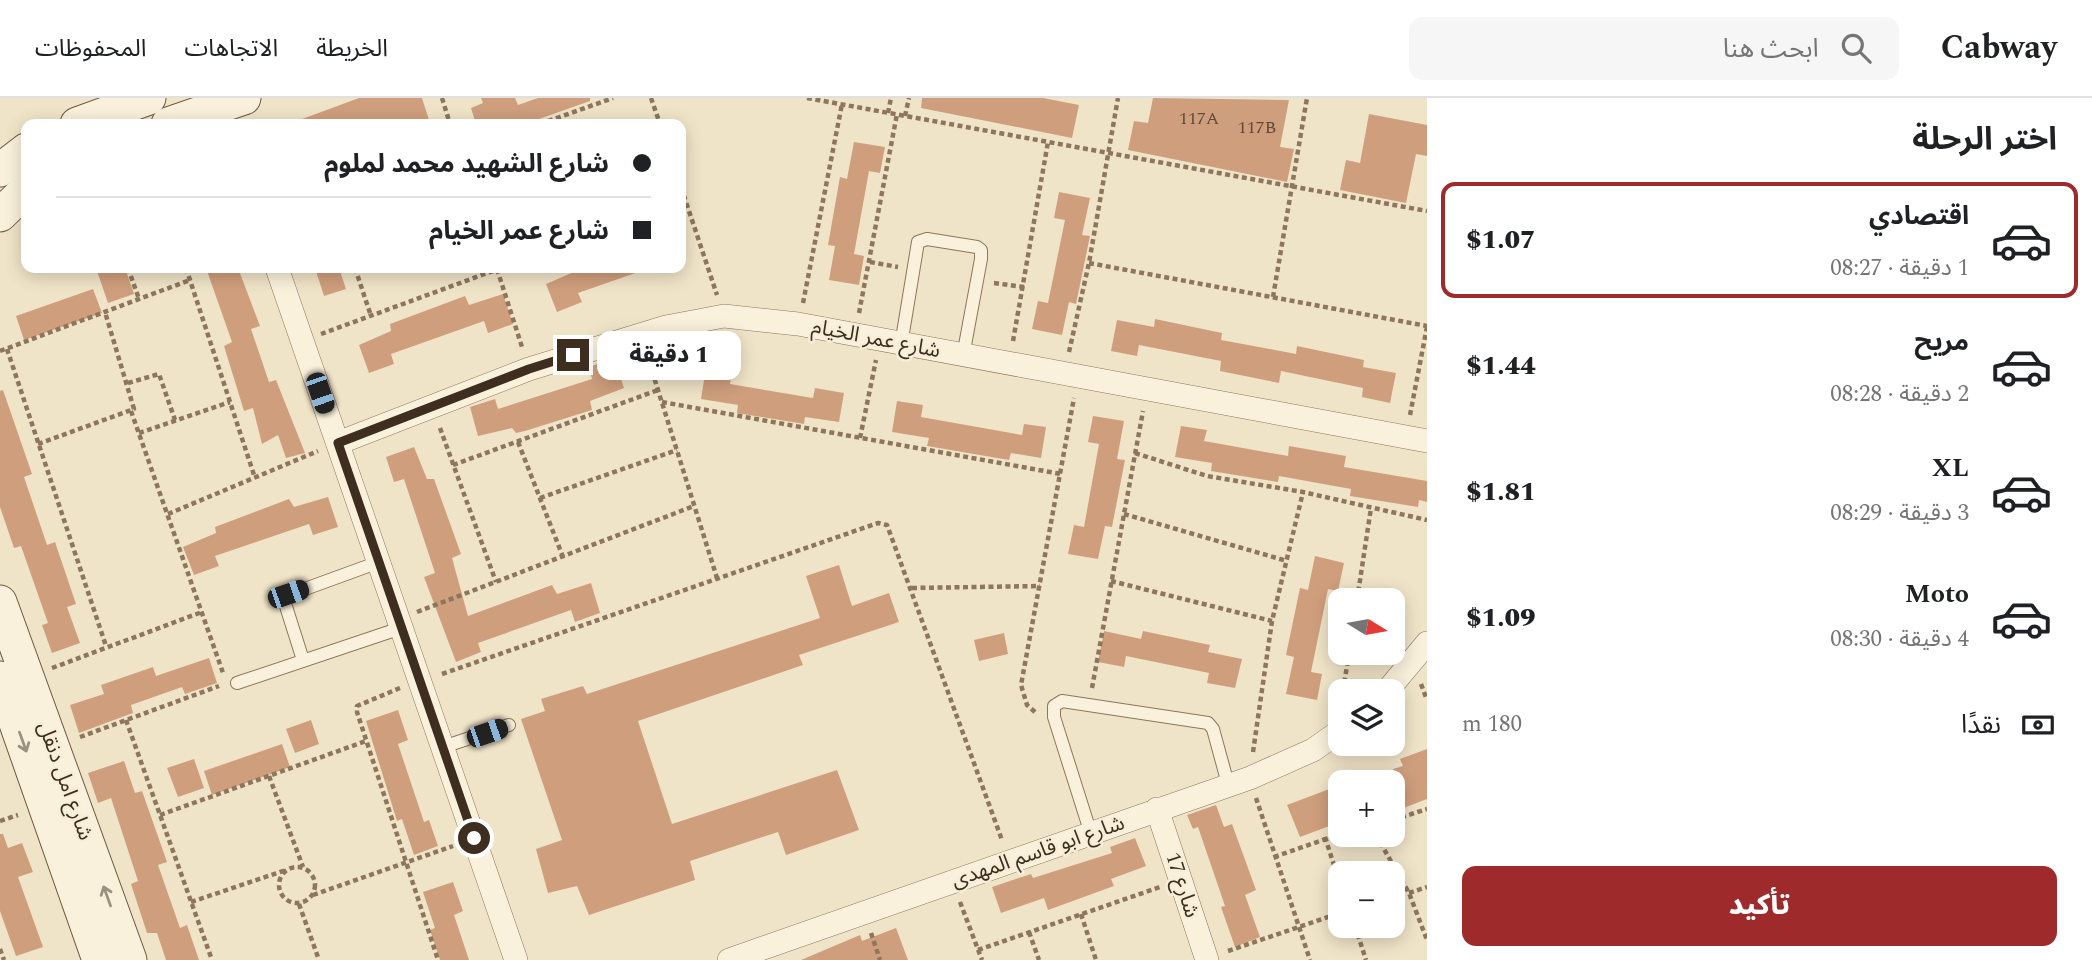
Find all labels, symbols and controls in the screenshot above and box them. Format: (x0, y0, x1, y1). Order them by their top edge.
search box (1409, 17, 1899, 80)
text: Cabway (1941, 23, 2057, 73)
text: ابحث هنا (1723, 29, 1819, 69)
icon: search (1837, 29, 1875, 67)
text: المحفوظات (35, 31, 146, 67)
text: الاتجاهات (184, 31, 278, 67)
text: الخريطة (316, 31, 388, 67)
house number: 117A (1179, 105, 1219, 132)
house number: 117B (1238, 114, 1276, 141)
text: اختر الرحلة (1912, 115, 2057, 164)
text: شارع الشهيد محمد لملوم (324, 144, 609, 184)
text: اقتصادي (1869, 196, 1969, 236)
icon: car (1990, 209, 2053, 272)
text: شارع عمر الخيام (429, 211, 609, 251)
text: $1.07 (1466, 220, 1536, 260)
text: 1 دقيقة · 08:27 (1830, 251, 1969, 286)
street label: شارع عمر الخيام (809, 311, 943, 367)
text: مريح (1914, 322, 1969, 362)
callout: 1 دقيقة (598, 330, 741, 380)
icon: car (1990, 335, 2053, 398)
text: 1 دقيقة (629, 338, 709, 373)
route end (557, 339, 589, 371)
text: $1.44 (1466, 346, 1536, 386)
car (304, 370, 337, 416)
text: 2 دقيقة · 08:28 (1830, 377, 1969, 412)
text: XL (1932, 448, 1969, 488)
icon: car (1990, 461, 2053, 524)
text: $1.81 (1466, 472, 1536, 512)
text: 3 دقيقة · 08:29 (1830, 496, 1969, 531)
text: Moto (1905, 574, 1969, 614)
car (265, 577, 312, 611)
icon: car (1990, 587, 2053, 650)
north arrow (1328, 588, 1405, 665)
map controls (1328, 588, 1405, 938)
text: $1.09 (1466, 598, 1536, 638)
text: 4 دقيقة · 08:30 (1830, 622, 1969, 657)
button: layers (1328, 679, 1405, 756)
text: نقدًا (1961, 705, 2001, 745)
icon: cash (2019, 706, 2057, 744)
text: 180 m (1462, 707, 1522, 742)
car (464, 716, 511, 750)
street label: شارع امل دنقل (29, 717, 101, 845)
one-way arrow (18, 731, 30, 753)
button: + (1328, 770, 1405, 847)
street label: شارع ابو قاسم المهدى (947, 807, 1129, 897)
route start (458, 822, 490, 854)
street label: شارع 17 (1156, 848, 1208, 922)
button: − (1328, 861, 1405, 938)
button: تأكيد (1462, 866, 2057, 946)
one-way arrow (100, 885, 112, 907)

